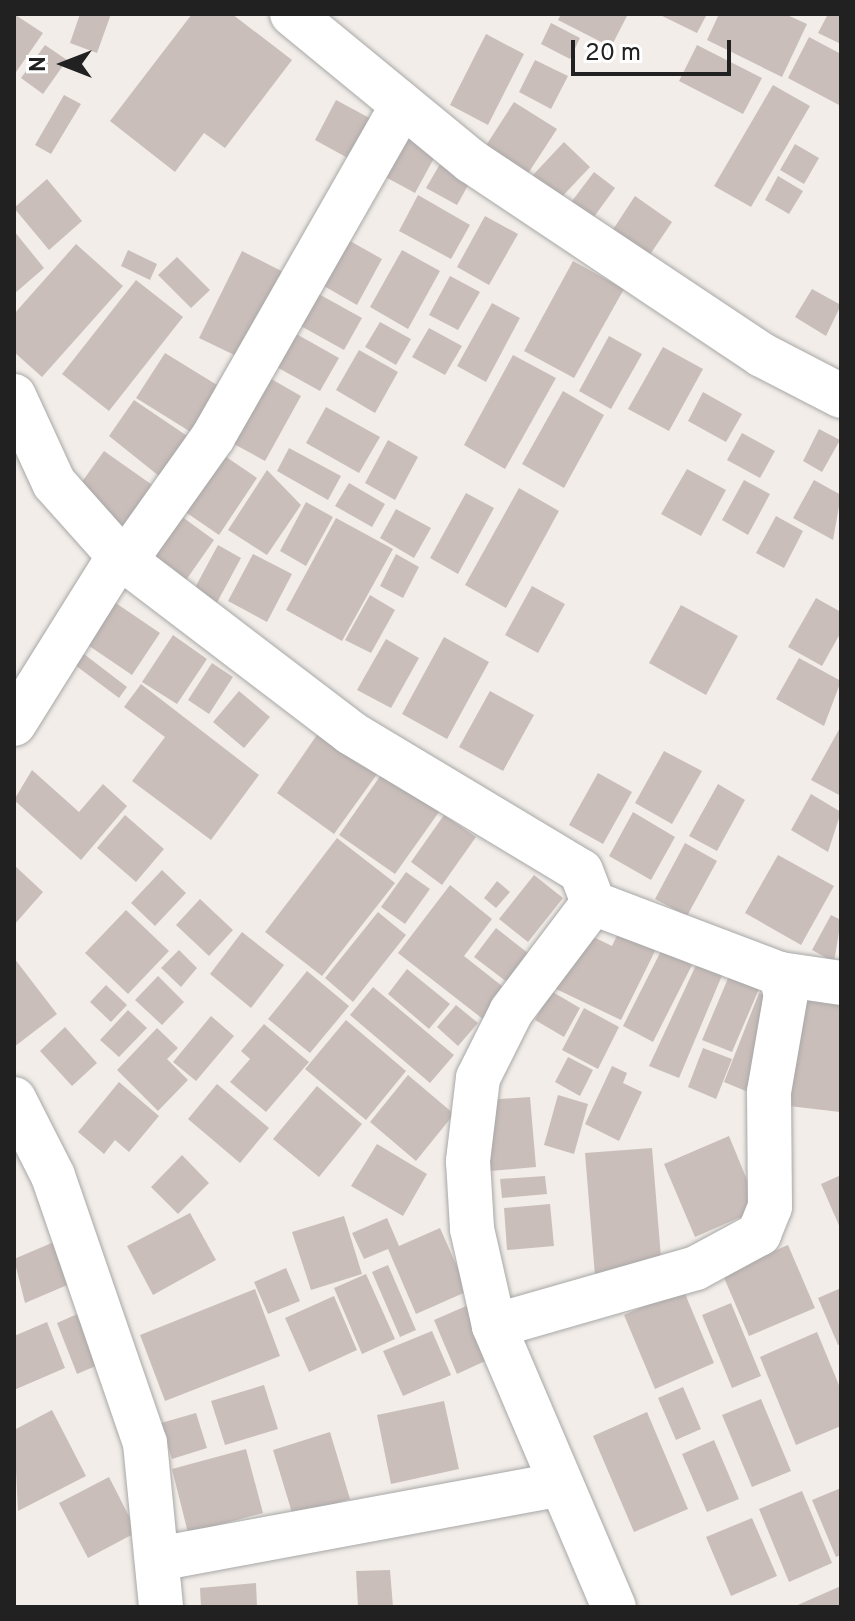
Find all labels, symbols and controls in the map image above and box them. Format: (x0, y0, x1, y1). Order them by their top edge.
north arrow (24, 24, 104, 104)
scale bar (575, 24, 735, 74)
text: 20 m (585, 39, 641, 69)
text: N (26, 56, 53, 72)

